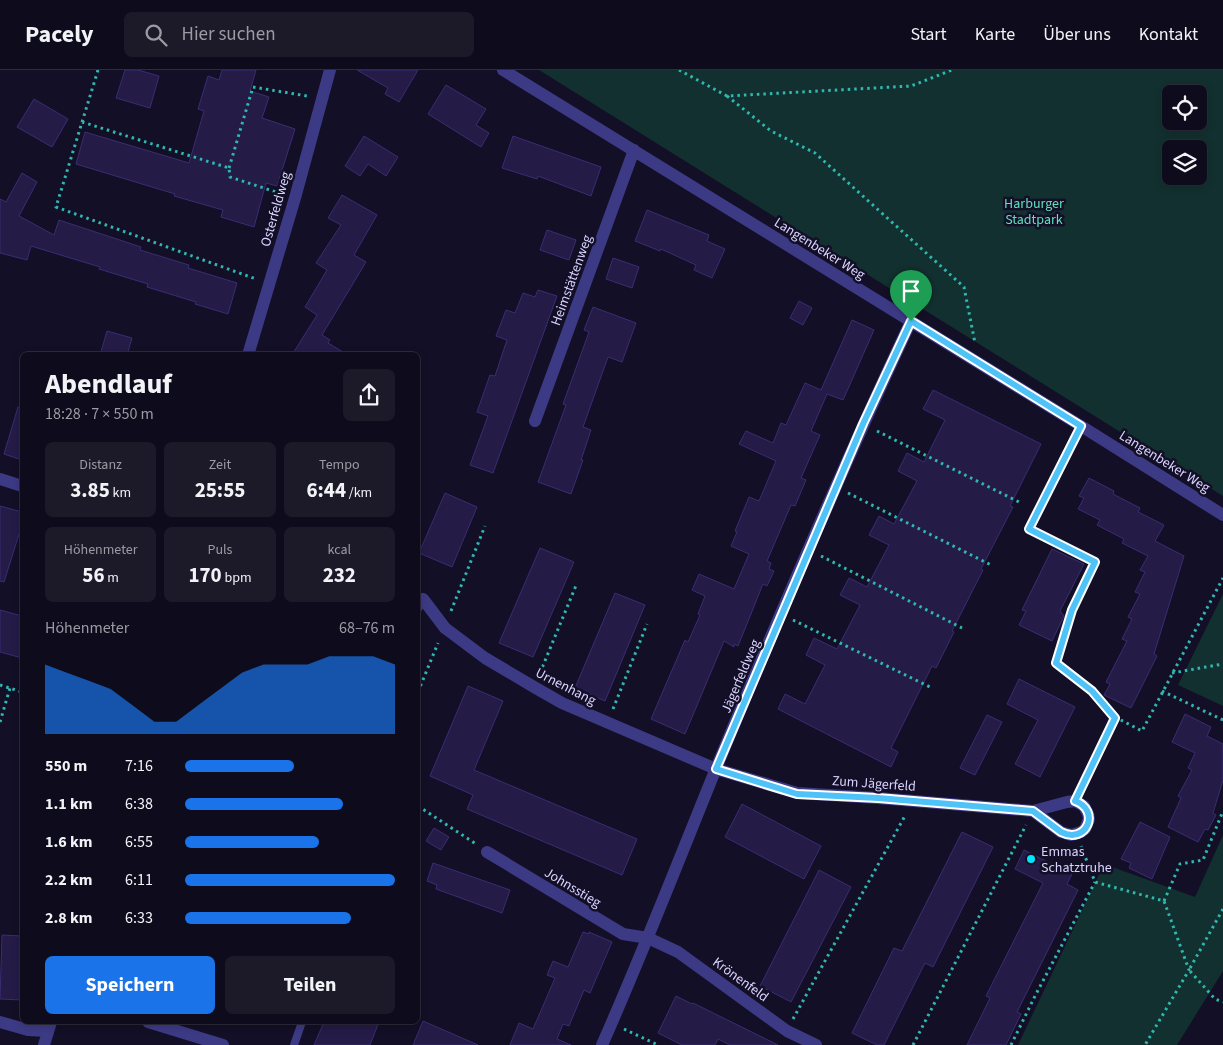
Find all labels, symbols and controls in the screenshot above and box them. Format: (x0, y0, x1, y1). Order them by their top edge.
search box (124, 12, 474, 57)
text: Pacely (25, 17, 94, 52)
icon: search (142, 21, 170, 49)
text: Hier suchen (182, 21, 276, 48)
text: Start (910, 22, 947, 47)
text: Karte (975, 22, 1015, 47)
text: Über uns (1043, 22, 1111, 47)
text: Kontakt (1139, 22, 1198, 47)
map controls (1162, 85, 1207, 185)
button: locate (1162, 85, 1207, 130)
button: layers (1162, 140, 1207, 185)
street label: Osterfeldweg (256, 169, 296, 249)
park label: Harburger Stadtpark (1004, 194, 1064, 230)
street label: Langenbeker Weg (770, 213, 869, 285)
street label: Heimstättenweg (546, 232, 598, 329)
pin (890, 270, 932, 321)
icon: arrive (897, 277, 925, 305)
text: Abendlauf (45, 364, 172, 404)
button: share (343, 369, 395, 421)
text: 18:28 · 7 × 550 m (45, 403, 154, 425)
street label: Langenbeker Weg (1115, 426, 1214, 498)
text: Distanz (79, 455, 122, 475)
text: Zeit (209, 455, 231, 475)
text: Tempo (319, 455, 360, 475)
text: 3.85 (70, 475, 110, 505)
text: 25:55 (195, 475, 245, 505)
text: 6:44 (306, 475, 346, 505)
text: km (110, 483, 131, 503)
text: /km (346, 483, 372, 503)
text: Höhenmeter (64, 540, 138, 560)
text: Puls (208, 540, 232, 560)
text: kcal (328, 540, 351, 560)
text: 56 (82, 560, 105, 590)
text: 170 (188, 560, 222, 590)
text: 232 (323, 560, 356, 590)
text: m (105, 568, 119, 588)
text: bpm (222, 568, 252, 588)
text: Höhenmeter (45, 617, 129, 639)
text: 68–76 m (339, 617, 395, 639)
street label: Jägerfeldweg (716, 636, 765, 716)
street label: Urnenhang (532, 663, 599, 711)
text: 550 m (45, 755, 87, 777)
text: 7:16 (125, 755, 153, 777)
street label: Zum Jägerfeld (831, 771, 916, 797)
text: 1.1 km (45, 793, 92, 815)
text: 6:38 (125, 793, 153, 815)
text: 1.6 km (45, 831, 92, 853)
text: 6:55 (125, 831, 153, 853)
place label: Emmas Schatztruhe (1041, 842, 1112, 878)
marker: Emmas Schatztruhe (1025, 853, 1037, 865)
street label: Johnsstieg (540, 863, 605, 913)
text: 2.2 km (45, 869, 92, 891)
text: 6:11 (125, 869, 153, 891)
text: 2.8 km (45, 907, 92, 929)
text: 6:33 (125, 907, 153, 929)
street label: Krönenfeld (708, 953, 773, 1007)
button: Speichern (45, 956, 215, 1014)
button: Teilen (225, 956, 395, 1014)

